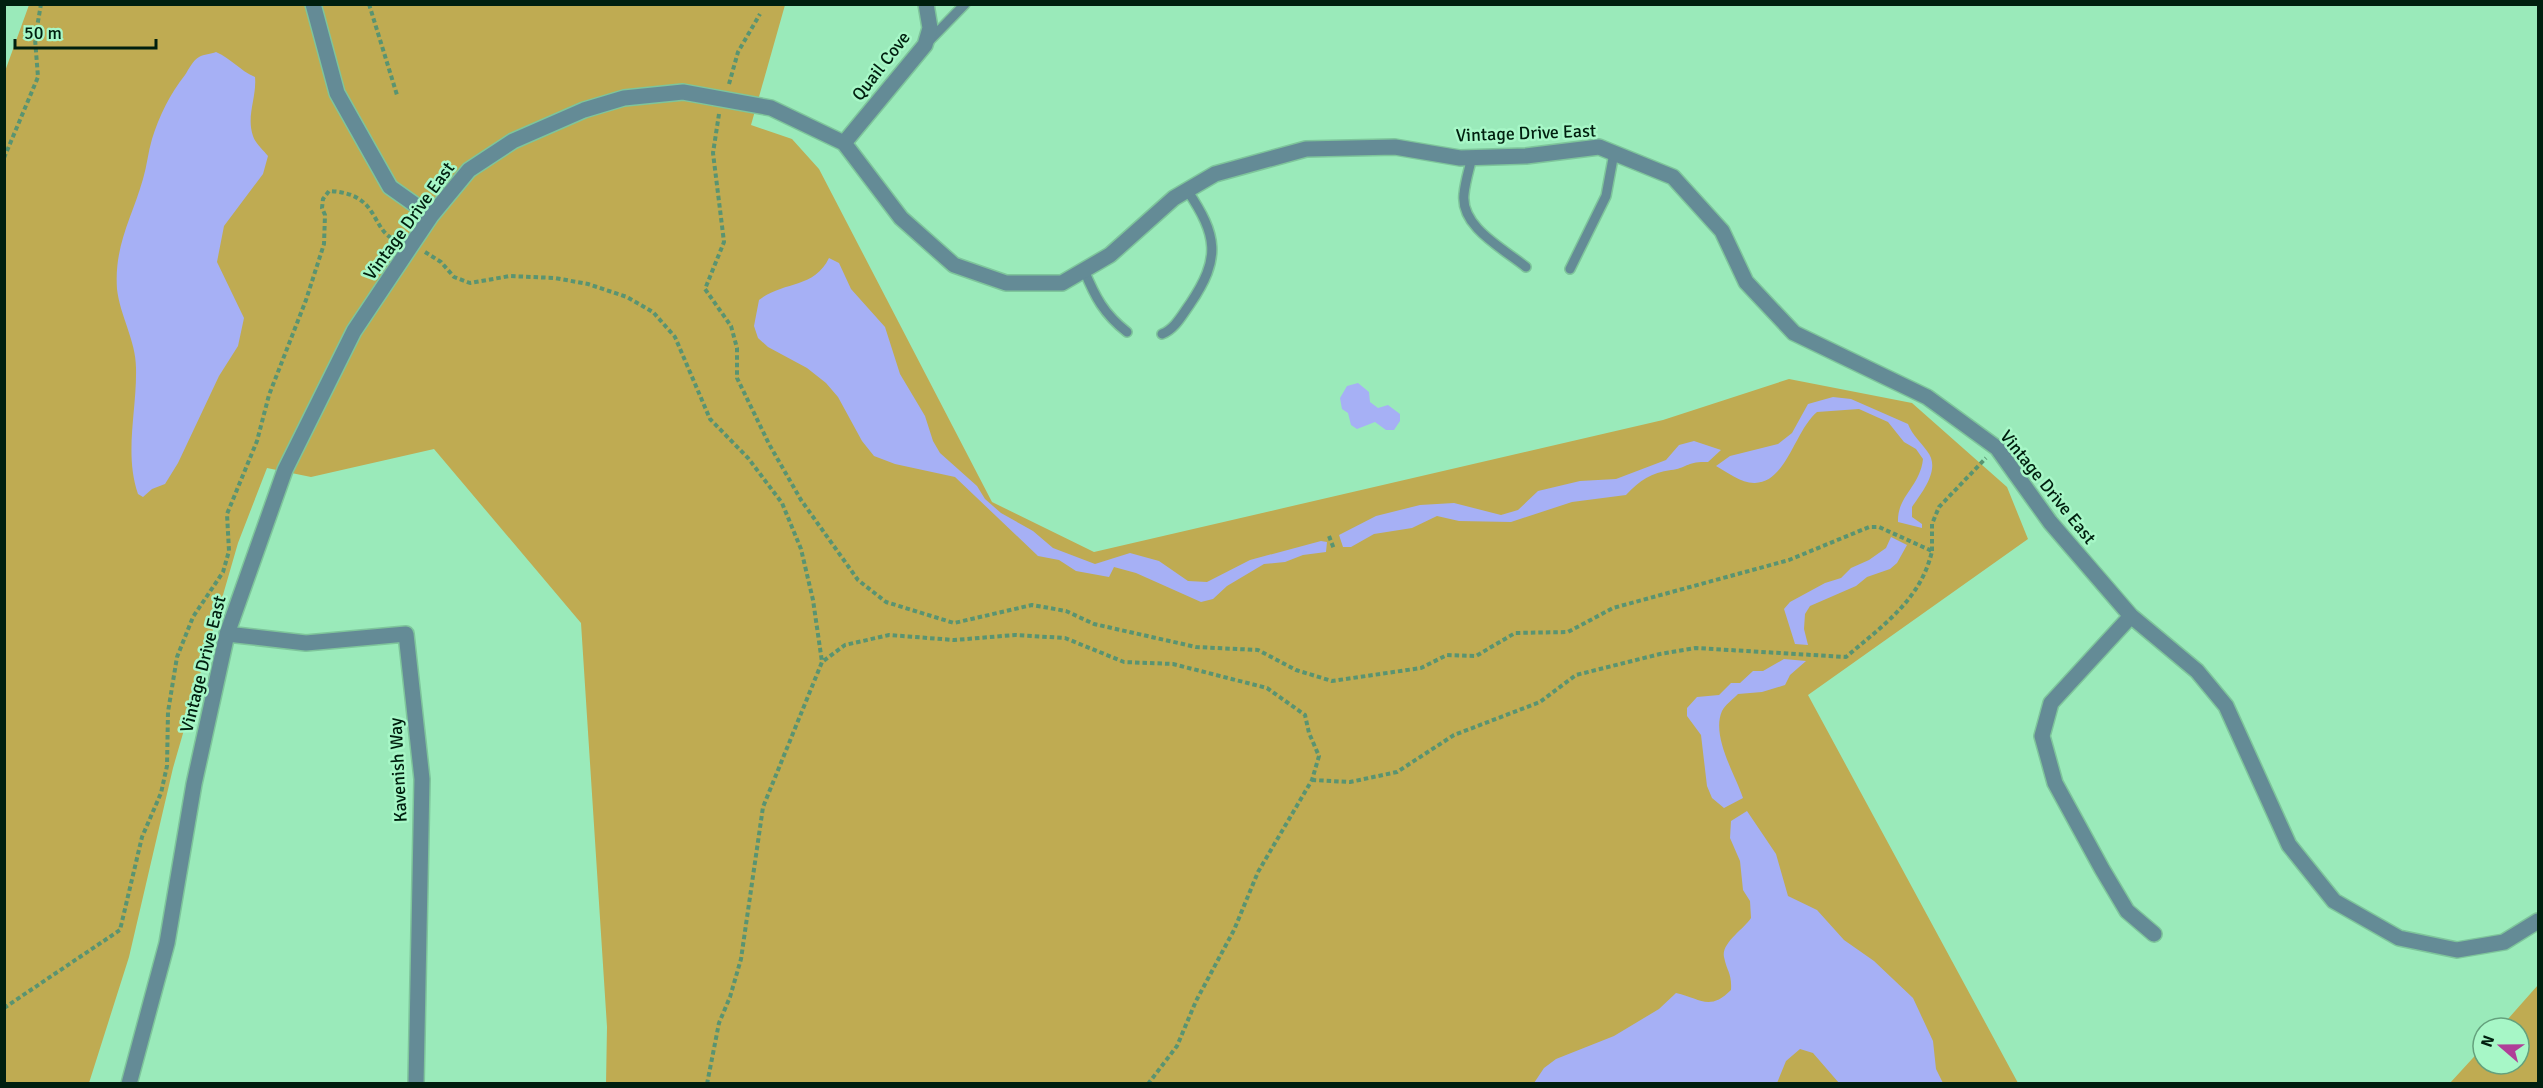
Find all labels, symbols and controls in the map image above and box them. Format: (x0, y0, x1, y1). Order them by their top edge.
scale bar (15, 12, 156, 50)
text: 50 m (24, 22, 62, 44)
street label: Quail Cove (847, 27, 915, 105)
street label: Vintage Drive East (1455, 120, 1597, 146)
street label: Vintage Drive East (359, 158, 459, 284)
street label: Vintage Drive East (1995, 426, 2101, 548)
street label: Vintage Drive East (175, 593, 231, 735)
street label: Kavenish Way (384, 717, 412, 823)
north arrow (2471, 1016, 2531, 1076)
text: N (2477, 1033, 2499, 1050)

